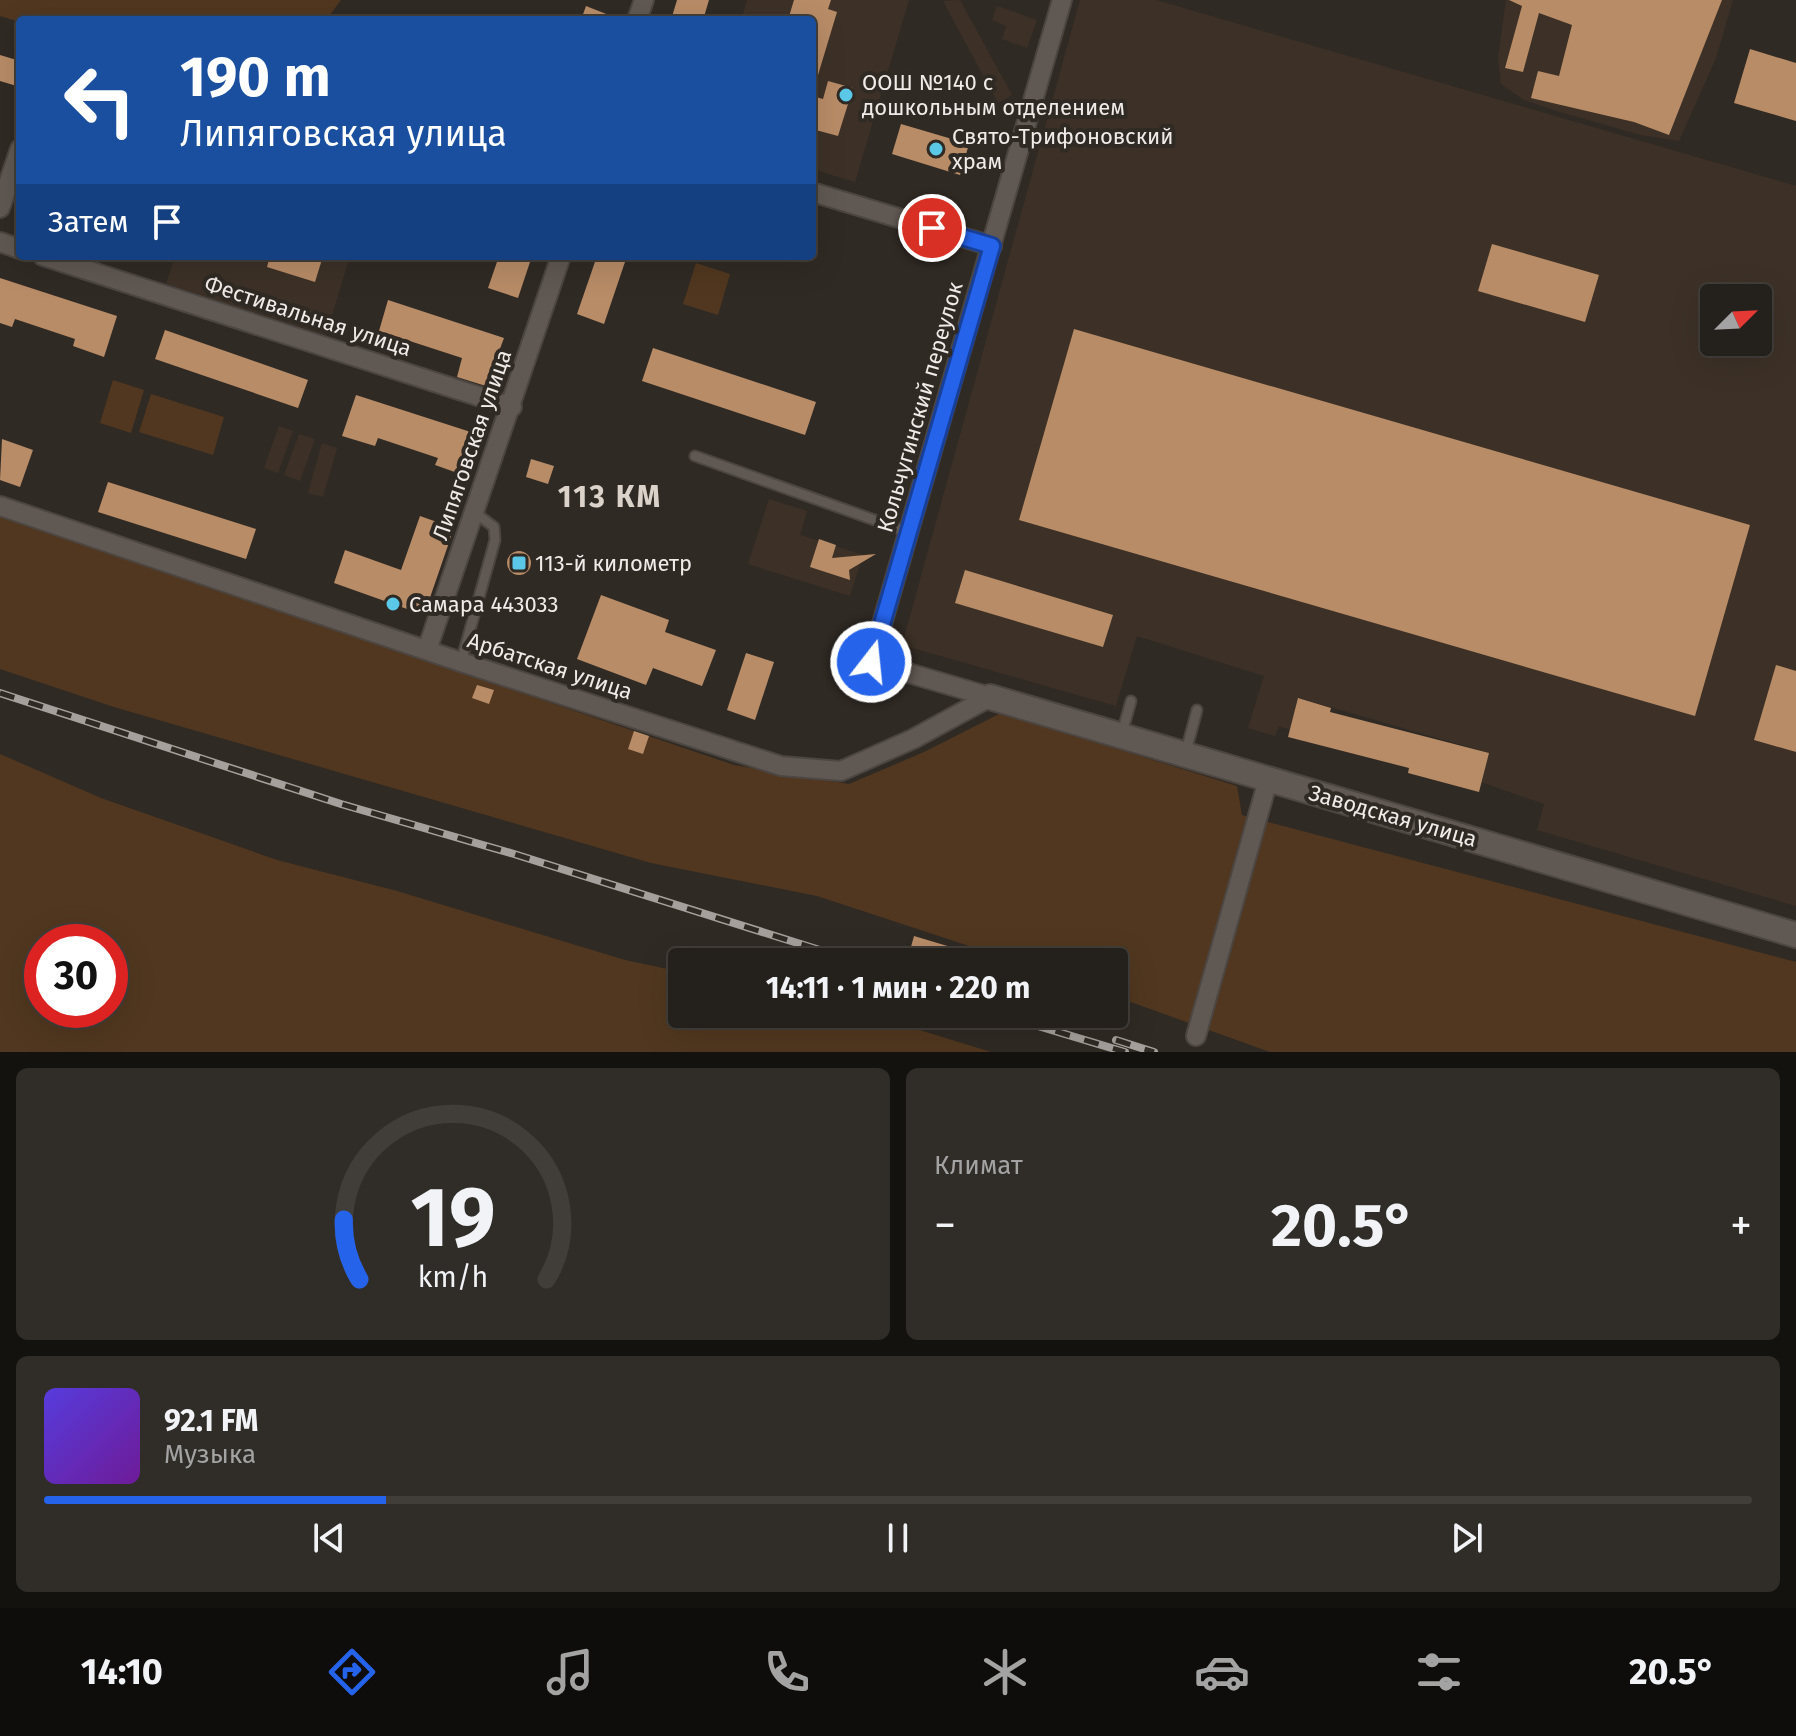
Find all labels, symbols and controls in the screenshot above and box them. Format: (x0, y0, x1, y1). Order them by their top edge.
text: 190 m (180, 44, 331, 111)
icon: left (48, 48, 152, 152)
place label: ООШ №140 с дошкольным отделением (862, 69, 1125, 121)
marker: ООШ №140 с дошкольным отделением (837, 86, 855, 104)
text: Липяговская улица (180, 112, 507, 156)
place label: Свято-Трифоновский храм (952, 123, 1173, 175)
marker: Свято-Трифоновский храм (927, 140, 945, 158)
pin (898, 194, 966, 262)
icon: arrive (145, 200, 189, 244)
text: Затем (48, 204, 129, 240)
icon: arrive (910, 206, 954, 250)
street label: Фестивальная улица (201, 270, 415, 362)
street label: Кольчугинский переулок (871, 278, 969, 535)
north arrow (1700, 284, 1772, 356)
map controls (1700, 284, 1772, 356)
street label: Липяговская улица (427, 346, 517, 544)
district label: 113 КМ (558, 479, 662, 515)
place label: 113-й километр (535, 550, 692, 577)
marker: 113-й километр (510, 554, 528, 572)
place label: Самара 443033 (409, 591, 558, 618)
marker: Самара 443033 (384, 595, 402, 613)
position arrow (829, 620, 913, 704)
street label: Арбатская улица (464, 627, 636, 705)
street label: Заводская улица (1306, 779, 1480, 853)
speed limit sign: 30 (24, 924, 128, 1028)
text: 14:11 · 1 мин · 220 m (766, 970, 1030, 1006)
text: Климат (934, 1150, 1023, 1181)
text: 19 (410, 1168, 496, 1268)
text: 20.5° (1271, 1190, 1415, 1262)
text: − (934, 1199, 956, 1252)
text: + (1730, 1199, 1752, 1252)
text: km/h (418, 1260, 488, 1295)
text: 92.1 FM (164, 1403, 258, 1439)
text: Музыка (164, 1439, 256, 1470)
icon: previous (307, 1516, 351, 1560)
icon: pause (876, 1516, 920, 1560)
icon: next (1445, 1516, 1489, 1560)
icon: directions (324, 1644, 380, 1700)
icon: music (542, 1644, 598, 1700)
icon: phone (759, 1644, 815, 1700)
icon: climate (977, 1644, 1033, 1700)
icon: car (1194, 1644, 1250, 1700)
icon: filters (1411, 1644, 1467, 1700)
text: 14:10 (81, 1650, 163, 1694)
text: 20.5° (1629, 1650, 1715, 1694)

